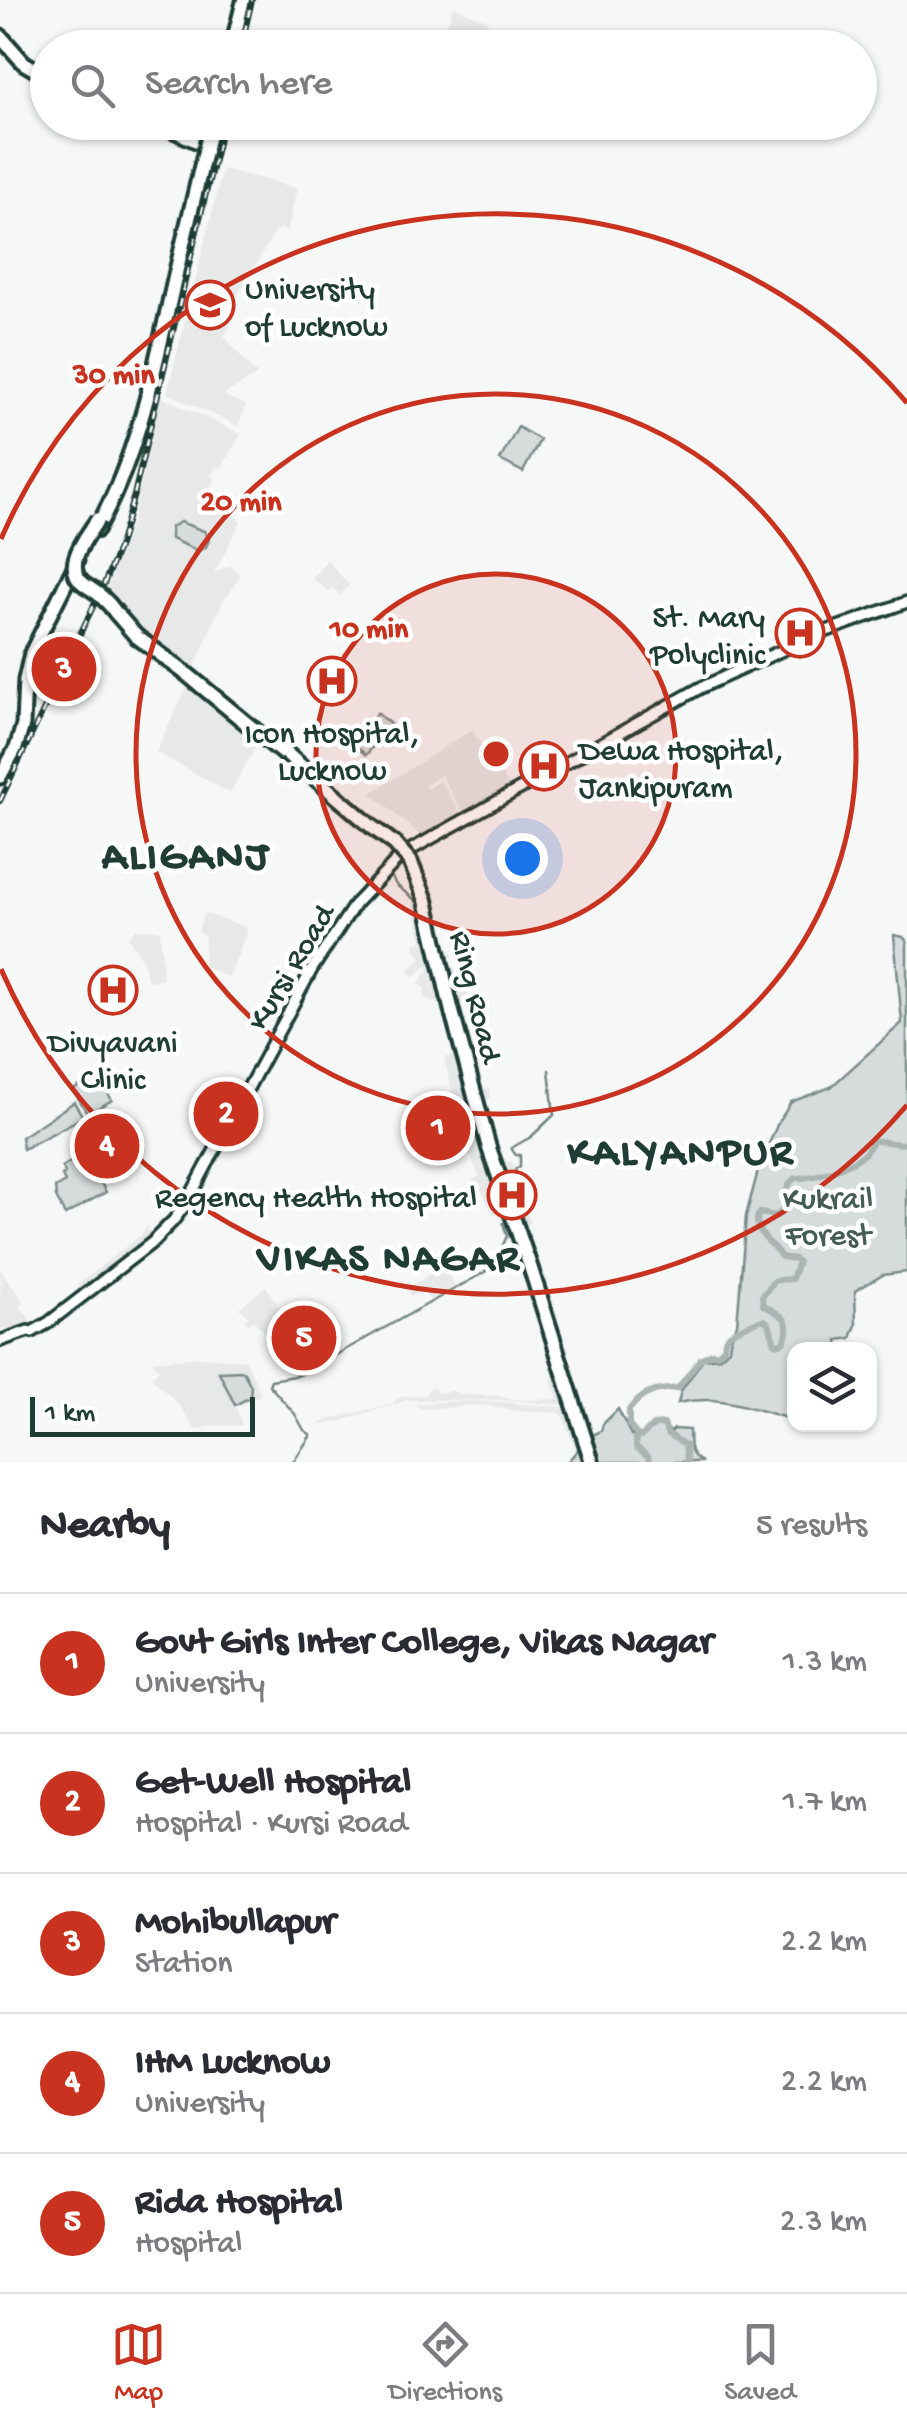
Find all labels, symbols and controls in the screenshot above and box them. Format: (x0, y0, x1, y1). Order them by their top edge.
search box (30, 30, 877, 140)
icon: search (65, 58, 120, 113)
text: Search here (145, 63, 332, 107)
place label: University of Lucknow (245, 273, 388, 348)
school or university icon: University of Lucknow (184, 279, 236, 331)
text: 30 min (72, 360, 156, 395)
text: 20 min (201, 487, 282, 522)
place label: St. Mary Polyclinic (649, 601, 766, 676)
hospital icon: St. Mary Polyclinic (774, 607, 826, 659)
text: 10 min (329, 614, 409, 649)
pin: 3 (32, 632, 96, 706)
hospital icon: Icon Hospital, Lucknow (306, 655, 358, 707)
place label: Icon Hospital, Lucknow (244, 717, 420, 792)
place label: Dewa Hospital, Jankipuram (577, 734, 784, 809)
centre of rings (478, 736, 514, 772)
hospital icon: Dewa Hospital, Jankipuram (518, 740, 570, 792)
your location (497, 833, 548, 884)
district label: ALIGANJ (101, 835, 271, 884)
street label: Kursi Road (241, 897, 347, 1038)
street label: Ring Road (438, 927, 508, 1069)
hospital icon: Divyavani Clinic (87, 964, 139, 1016)
place label: Divyavani Clinic (46, 1026, 178, 1101)
pin: 2 (194, 1076, 258, 1152)
pin: 1 (406, 1090, 470, 1166)
pin: 4 (74, 1108, 140, 1184)
district label: KALYANPUR (567, 1131, 794, 1180)
hospital icon: Regency Health Hospital (486, 1169, 538, 1221)
place label: Regency Health Hospital (155, 1181, 477, 1219)
park label: Kukrail Forest (783, 1182, 874, 1257)
district label: VIKAS NAGAR (255, 1237, 521, 1286)
pin: 5 (272, 1300, 336, 1376)
map controls (787, 1342, 877, 1432)
button: layers (787, 1342, 877, 1432)
scale bar (30, 1392, 255, 1436)
text: 1 km (45, 1398, 95, 1431)
text: Nearby (40, 1503, 170, 1552)
text: 5 results (756, 1508, 867, 1546)
text: Govt Girls Inter College, Vikas Nagar (135, 1622, 713, 1666)
text: 1 (66, 1644, 79, 1682)
text: 1.3 km (783, 1644, 867, 1682)
text: University (135, 1666, 265, 1704)
text: Get-Well Hospital (135, 1762, 411, 1806)
text: 2 (65, 1784, 80, 1822)
text: 1.7 km (783, 1784, 867, 1822)
text: Hospital · Kursi Road (135, 1806, 408, 1844)
text: Mohibullapur (135, 1902, 335, 1946)
text: 3 (64, 1924, 81, 1962)
text: 2.2 km (781, 1924, 867, 1962)
text: Station (135, 1946, 232, 1984)
text: IHM Lucknow (135, 2042, 330, 2086)
text: 4 (65, 2064, 80, 2102)
text: 2.2 km (781, 2064, 867, 2102)
text: University (135, 2086, 265, 2124)
text: Rida Hospital (135, 2182, 343, 2226)
text: 5 (64, 2204, 81, 2242)
text: 2.3 km (780, 2204, 867, 2242)
text: Hospital (135, 2226, 242, 2264)
tab: Map (111, 2317, 166, 2410)
tab: Directions (388, 2317, 502, 2410)
tab: Saved (724, 2317, 796, 2410)

